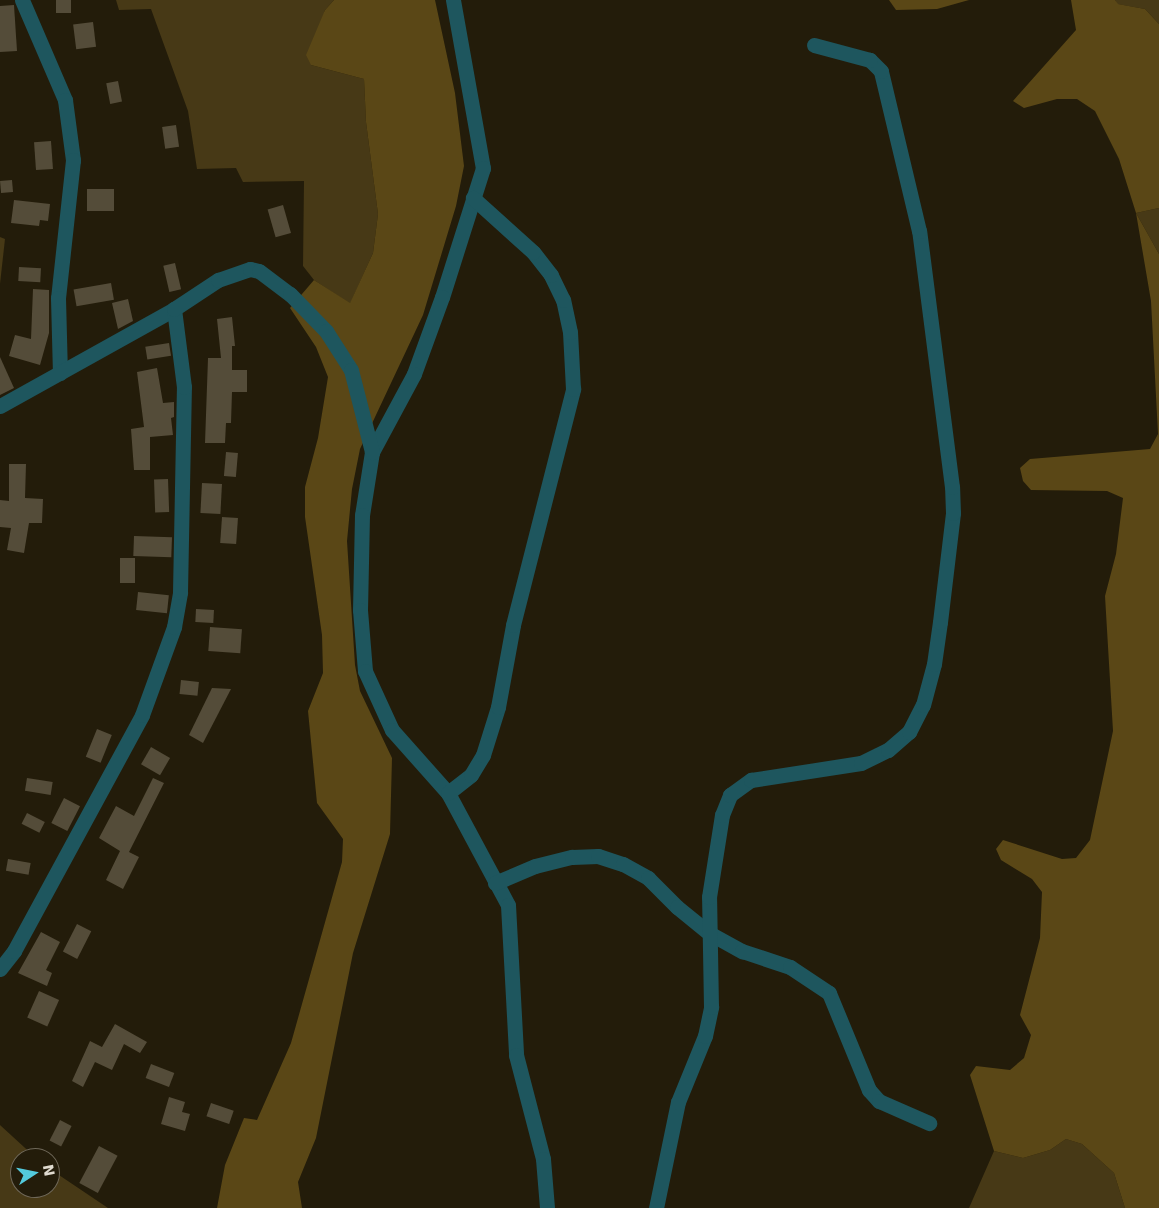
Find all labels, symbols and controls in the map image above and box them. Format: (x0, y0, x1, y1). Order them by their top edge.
north arrow (10, 1148, 60, 1198)
text: N (40, 1163, 58, 1178)

